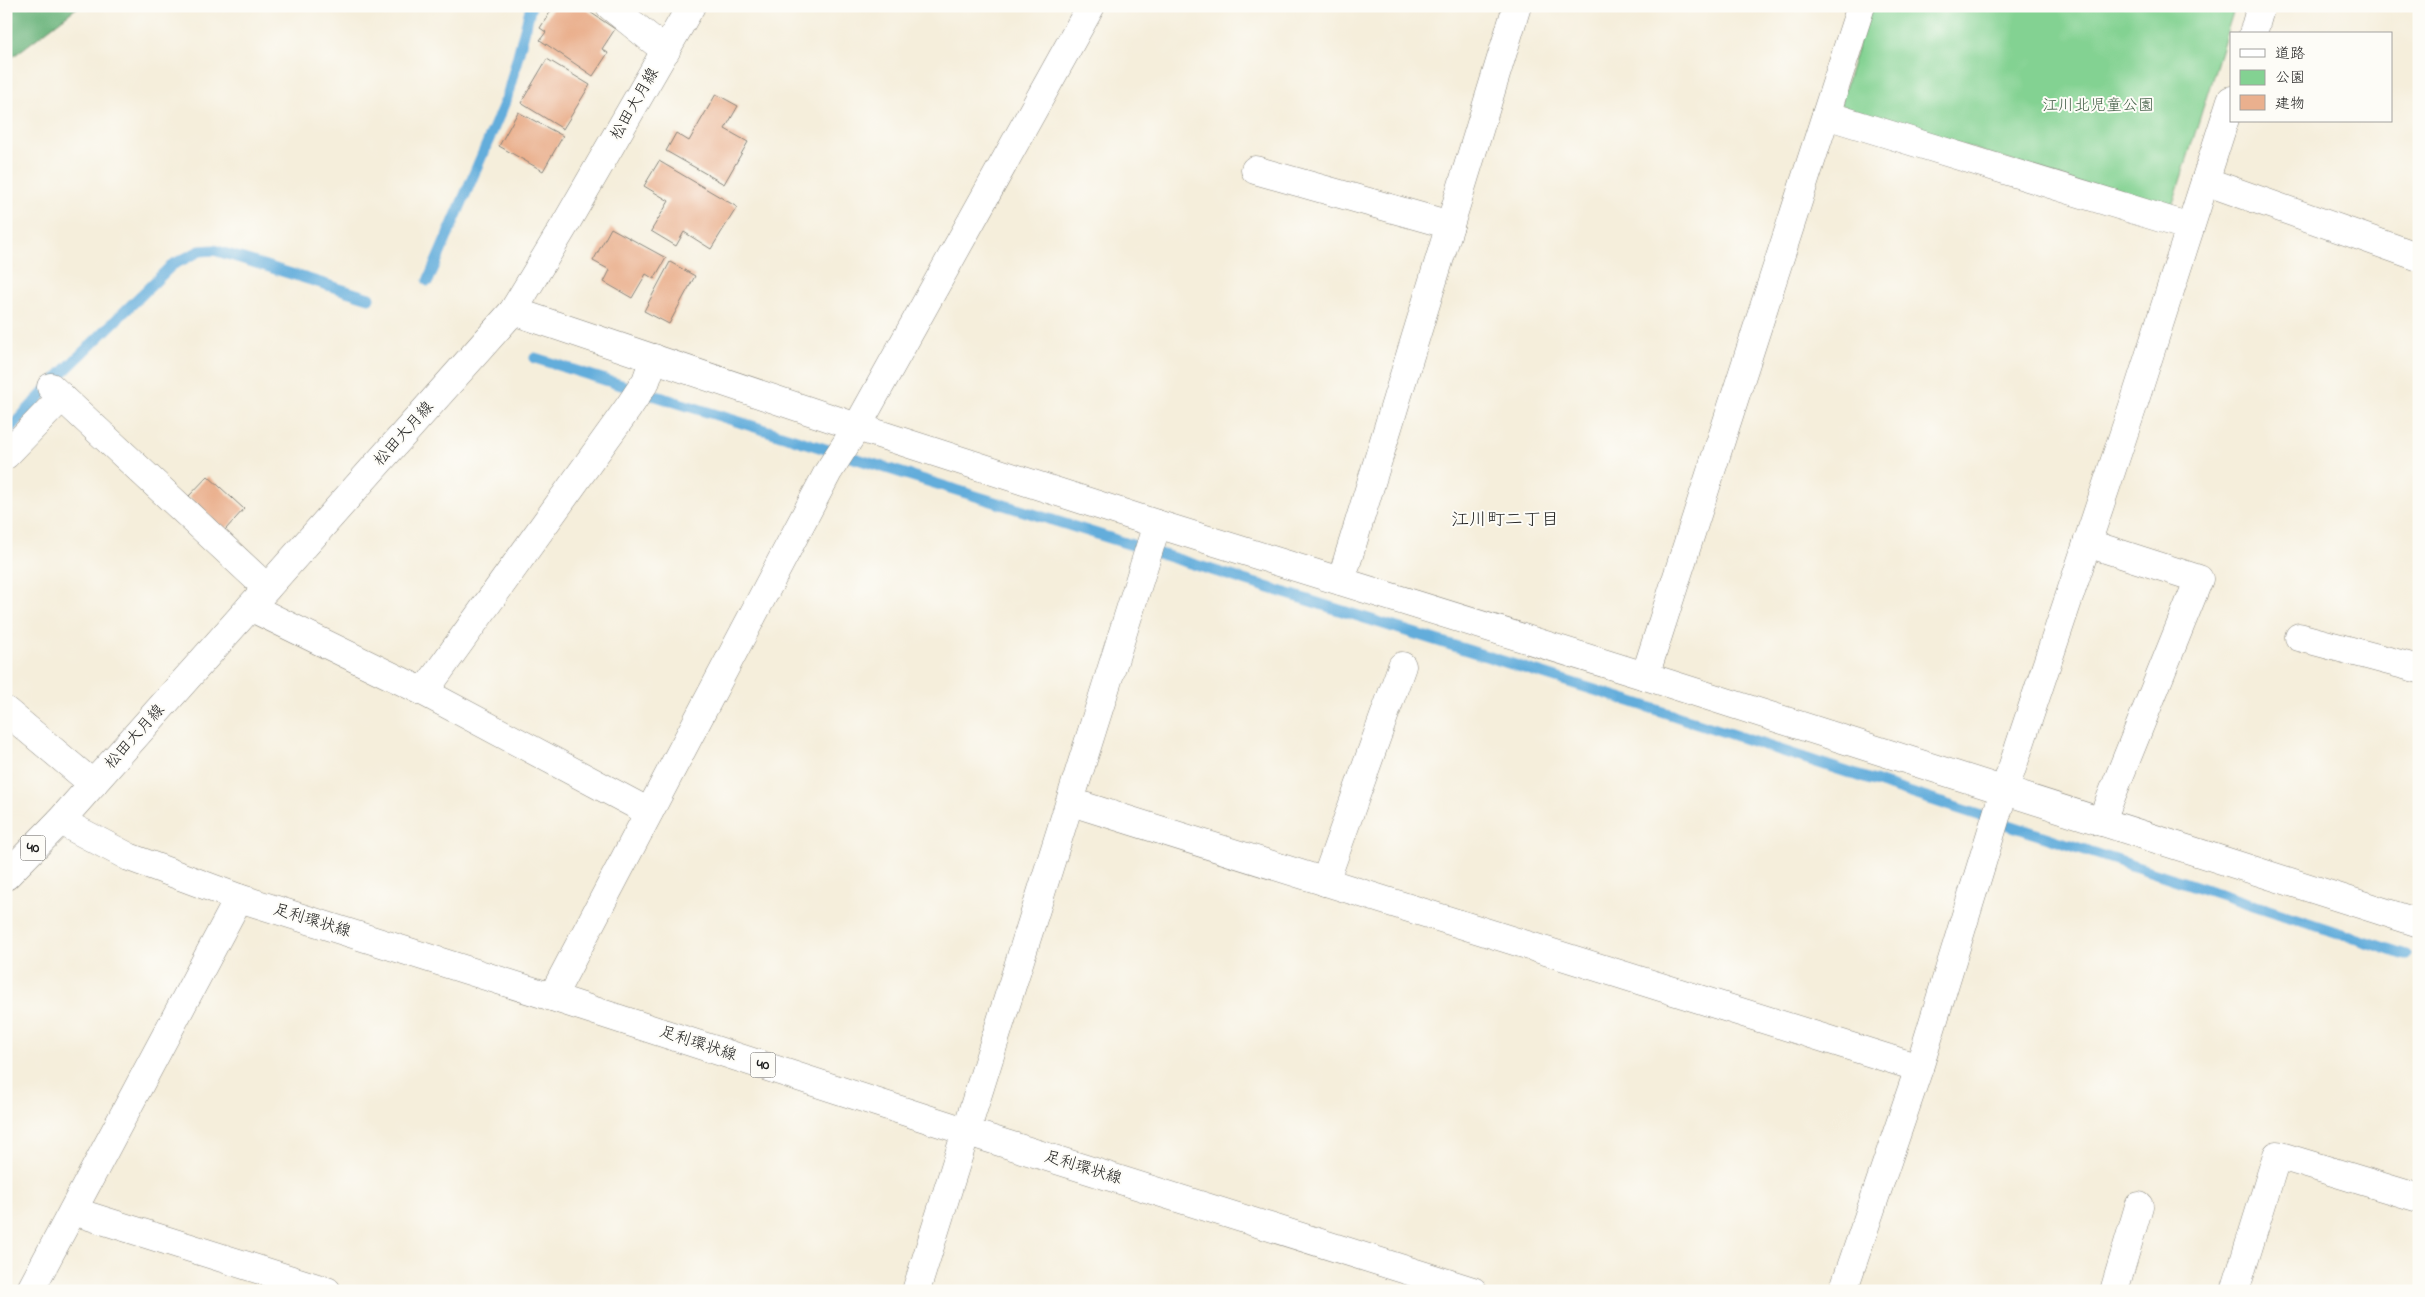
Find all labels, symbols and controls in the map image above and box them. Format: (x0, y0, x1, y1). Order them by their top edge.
legend (2230, 32, 2392, 122)
text: 道路 (2275, 43, 2305, 65)
street label: 松田大月線 (605, 63, 665, 145)
text: 公園 (2275, 67, 2305, 89)
text: 建物 (2275, 93, 2305, 115)
park label: 江川北児童公園 (2042, 94, 2154, 118)
street label: 松田大月線 (368, 396, 440, 472)
district label: 江川町二丁目 (1451, 508, 1559, 534)
street label: 松田大月線 (99, 699, 171, 775)
road number: 40 (20, 836, 46, 860)
street label: 足利環状線 (270, 898, 354, 944)
street label: 足利環状線 (656, 1020, 740, 1068)
road number: 40 (750, 1052, 776, 1078)
street label: 足利環状線 (1041, 1145, 1125, 1191)

